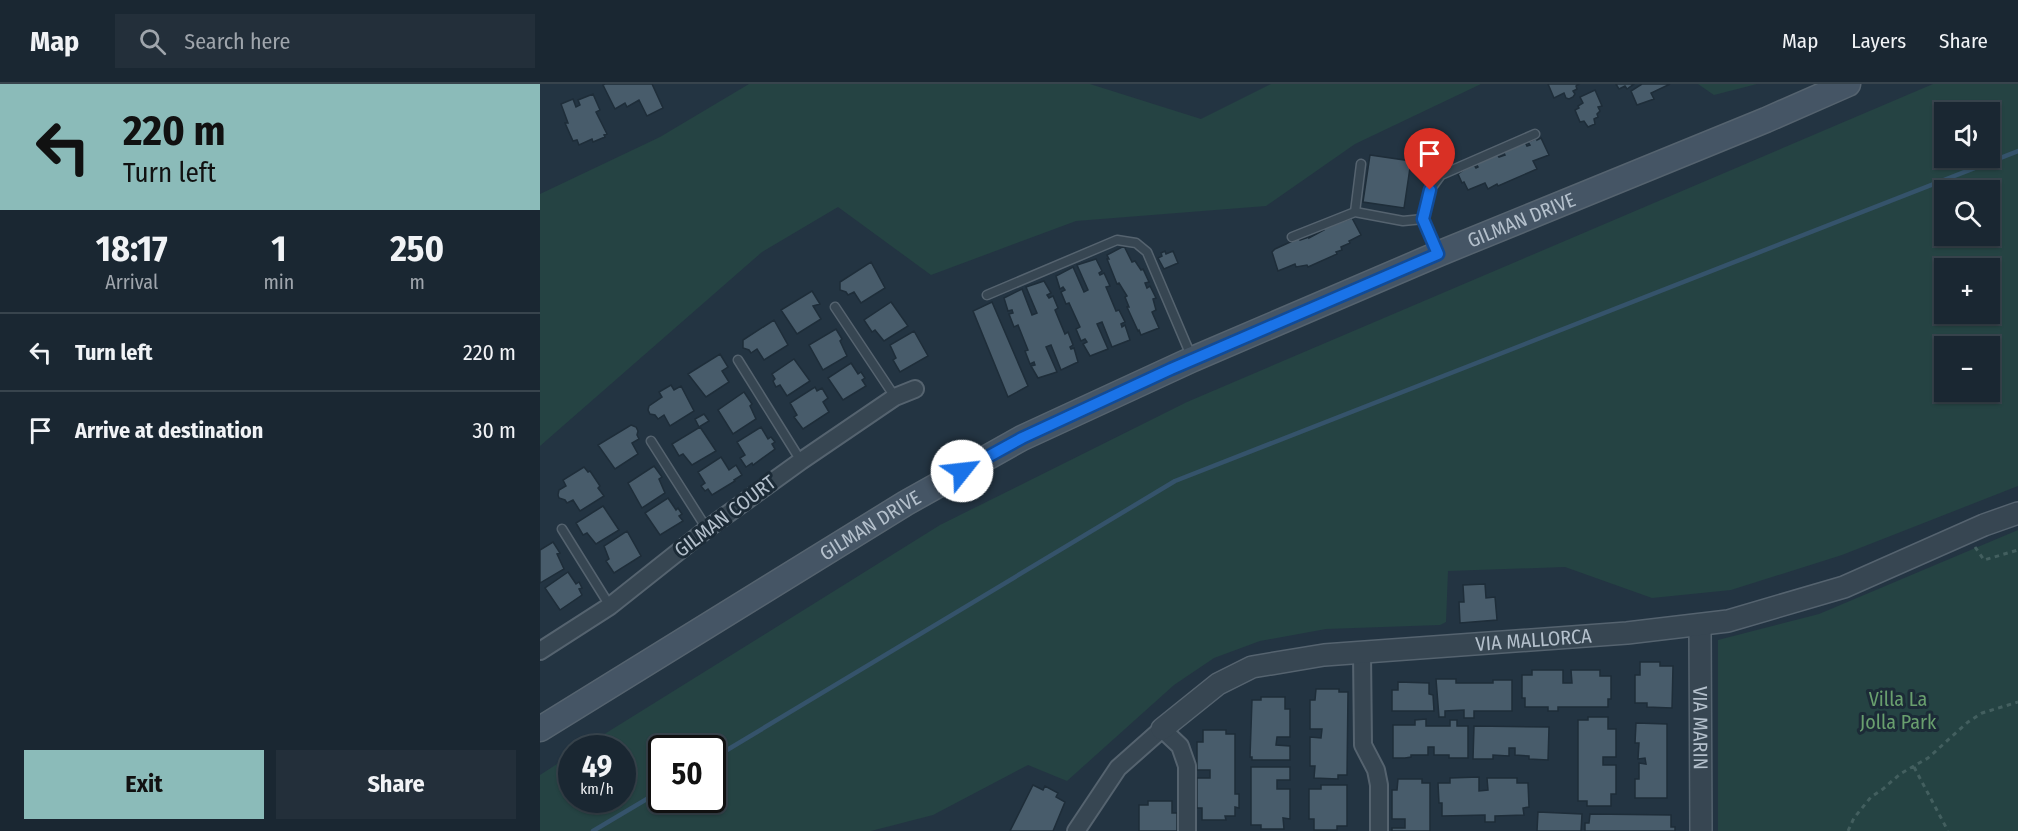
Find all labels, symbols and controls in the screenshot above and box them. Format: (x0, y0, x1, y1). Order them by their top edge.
search box (115, 14, 535, 68)
text: Map (30, 25, 79, 58)
icon: search (136, 25, 169, 58)
text: Search here (184, 28, 290, 55)
text: Map (1782, 28, 1818, 54)
text: Layers (1851, 28, 1906, 54)
text: Share (1939, 28, 1988, 54)
map controls (1934, 102, 2000, 402)
button: sound (1934, 102, 2000, 168)
text: 220 m (123, 106, 226, 156)
icon: left (24, 108, 102, 186)
pin (1404, 128, 1455, 190)
icon: arrive (1413, 137, 1446, 170)
text: Turn left (123, 157, 216, 189)
button: search (1934, 180, 2000, 246)
street label: GILMAN DRIVE (1464, 187, 1579, 253)
text: 18:17 (96, 227, 168, 271)
text: 1 (271, 227, 287, 271)
text: 250 (390, 227, 444, 271)
button: + (1934, 258, 2000, 324)
text: Arrival (105, 270, 158, 294)
text: min (263, 270, 294, 294)
text: m (410, 270, 425, 294)
icon: left (24, 336, 57, 369)
button: − (1934, 336, 2000, 402)
text: Turn left (75, 339, 153, 366)
text: 220 m (463, 339, 516, 366)
icon: arrive (24, 414, 57, 447)
text: Arrive at destination (75, 417, 263, 444)
text: 30 m (473, 417, 516, 444)
position arrow (930, 439, 994, 503)
street label: GILMAN COURT (670, 470, 781, 562)
street label: GILMAN DRIVE (815, 485, 925, 565)
street label: VIA MALLORCA (1475, 624, 1593, 656)
street label: VIA MARIN (1688, 686, 1713, 770)
park label: Villa La Jolla Park (1860, 687, 1937, 734)
speed limit sign: 50 (648, 735, 726, 813)
text: 49 (582, 749, 612, 785)
button: Exit (24, 750, 264, 819)
button: Share (276, 750, 516, 819)
text: km/h (580, 780, 614, 798)

